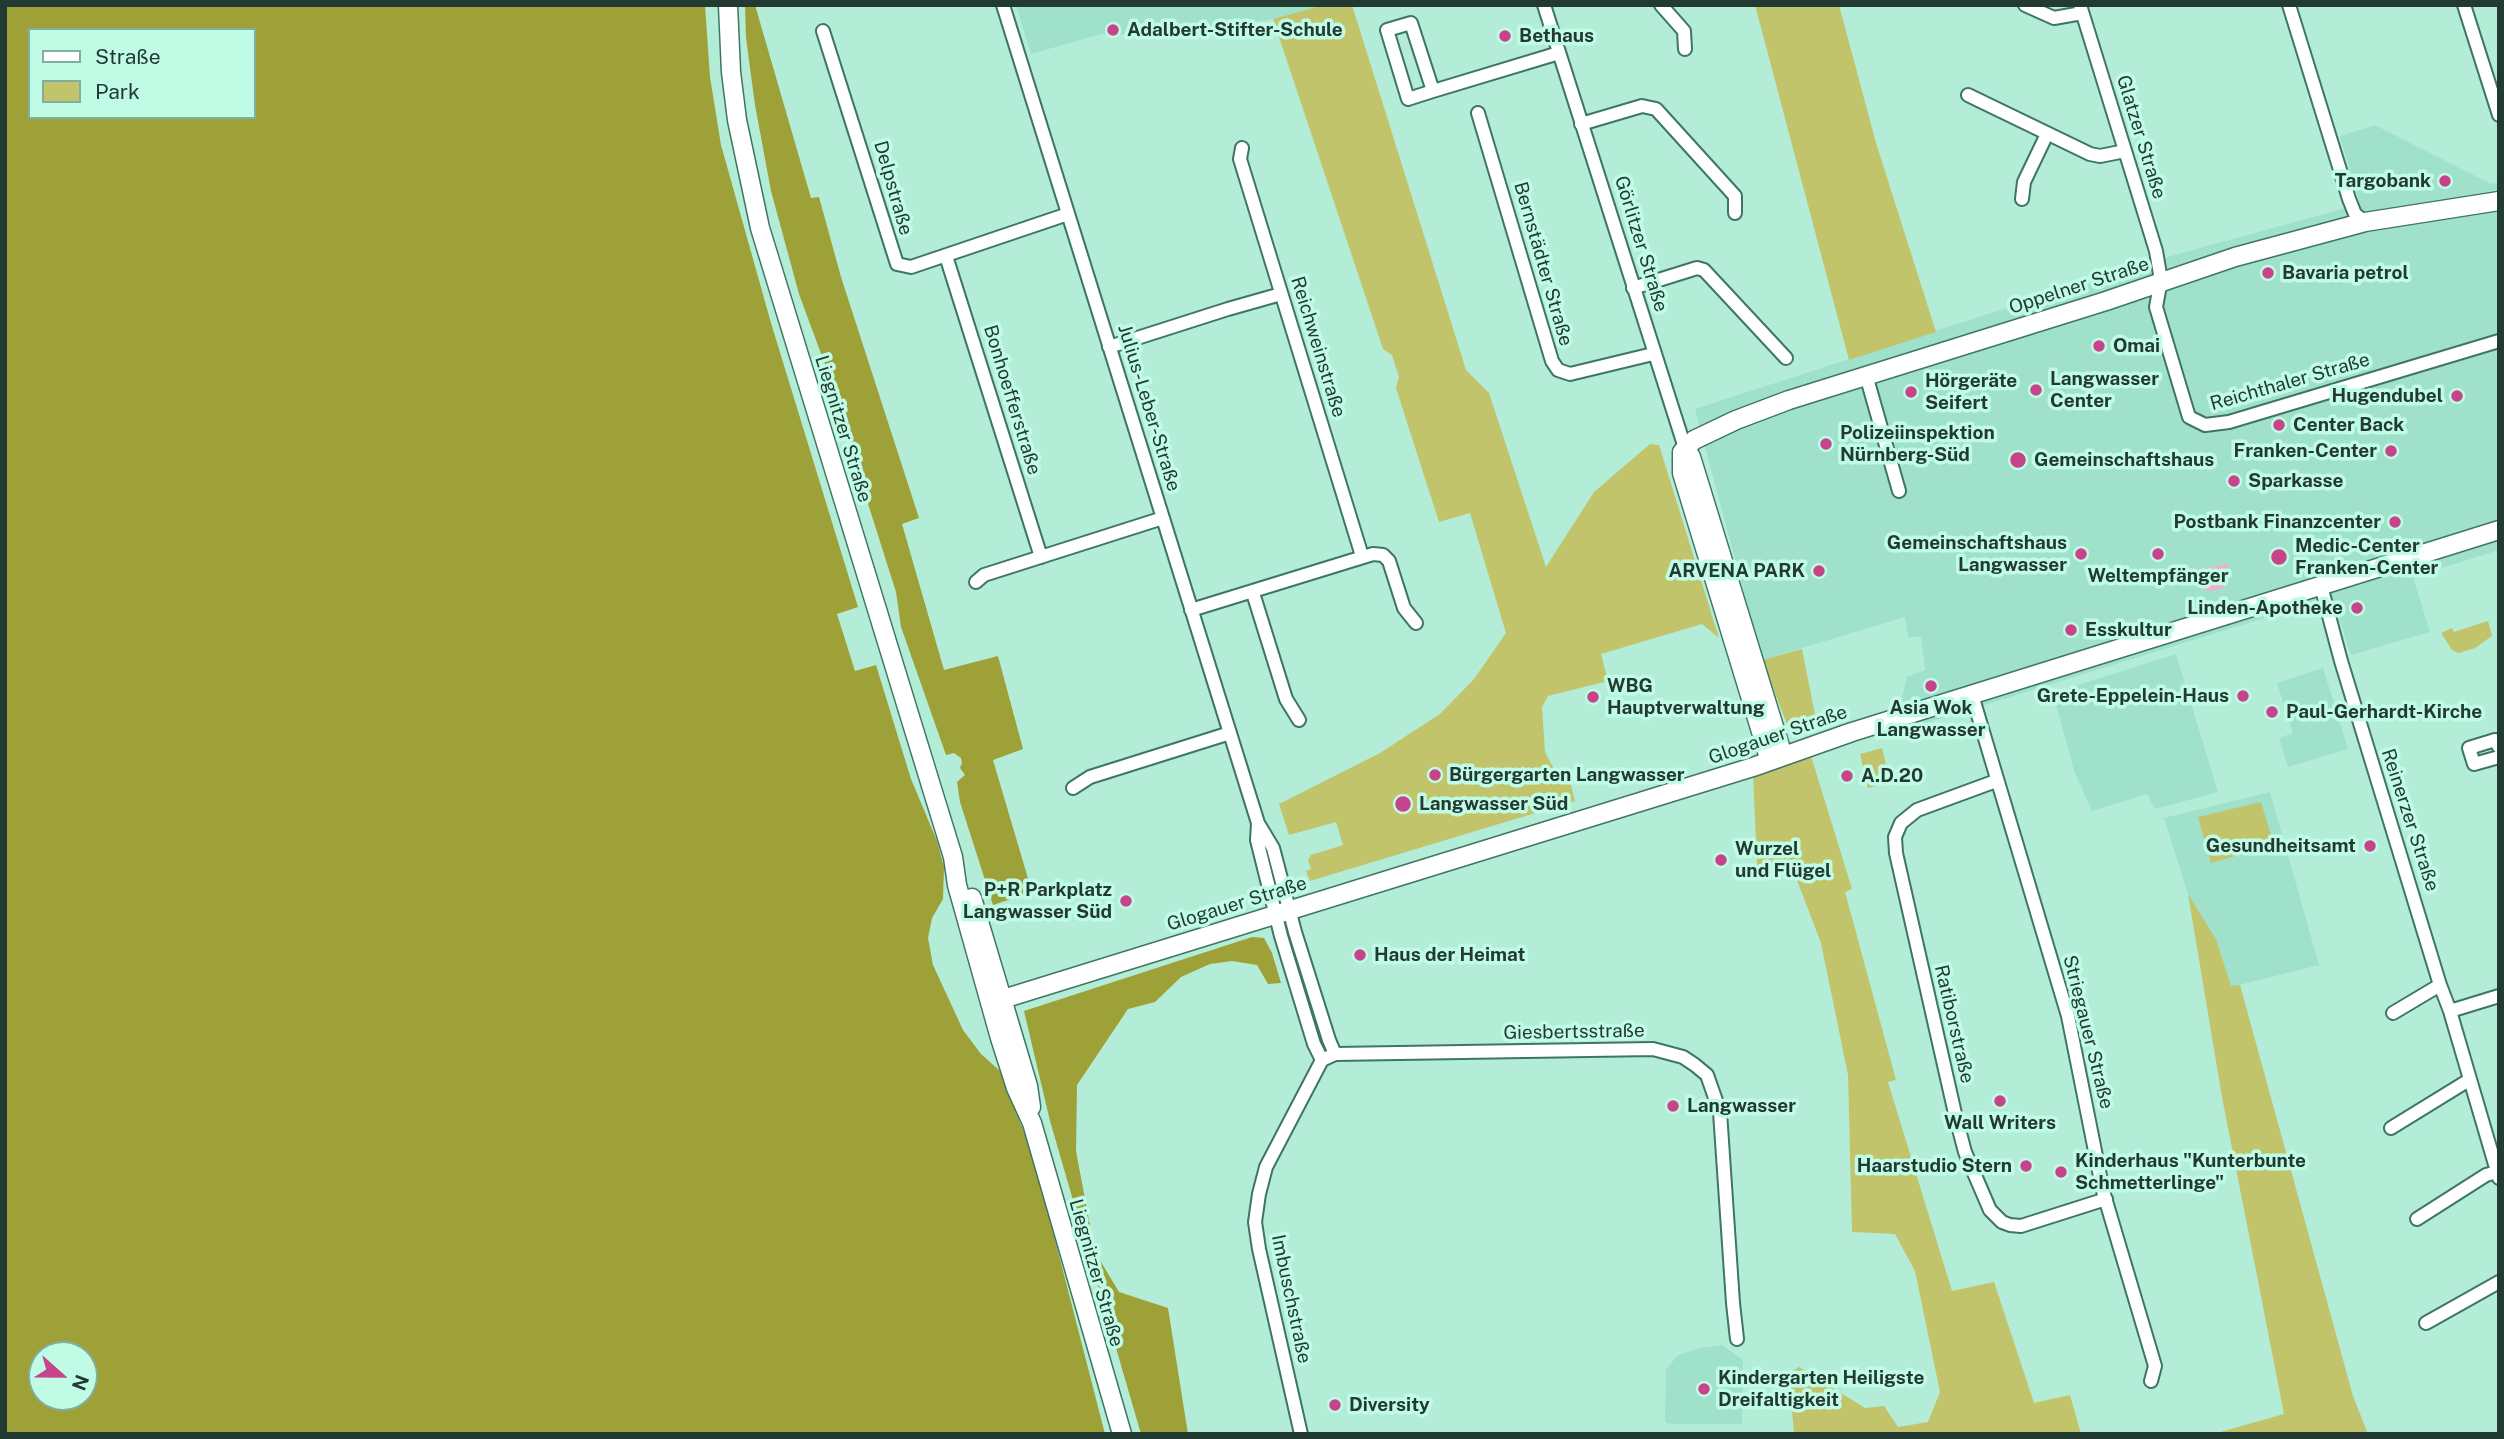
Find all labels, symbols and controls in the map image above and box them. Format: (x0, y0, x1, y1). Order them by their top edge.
place label: Adalbert-Stifter-Schule (1127, 19, 1343, 41)
marker: Adalbert-Stifter-Schule (1105, 22, 1121, 38)
place label: Bethaus (1519, 25, 1594, 47)
legend (28, 28, 256, 119)
marker: Bethaus (1497, 28, 1513, 44)
text: Straße (95, 44, 161, 69)
street label: Glatzer Straße (2111, 72, 2171, 202)
text: Park (95, 79, 140, 104)
street label: Delpstraße (869, 138, 917, 238)
place label: Targobank (2335, 170, 2431, 192)
street label: Görlitzer Straße (1609, 173, 1673, 315)
marker: Targobank (2437, 173, 2453, 189)
street label: Bernstädter Straße (1509, 179, 1577, 349)
street label: Oppelner Straße (2006, 253, 2152, 319)
place label: Bavaria petrol (2282, 262, 2409, 284)
marker: Bavaria petrol (2260, 265, 2276, 281)
street label: Reichweinstraße (1286, 274, 1350, 420)
street label: Bonhoefferstraße (978, 322, 1046, 478)
street label: Julius-Leber-Straße (1113, 322, 1185, 494)
place label: Omai (2113, 335, 2160, 357)
marker: Omai (2091, 338, 2107, 354)
street label: Reichthaler Straße (2208, 348, 2372, 416)
street label: Liegnitzer Straße (810, 353, 876, 505)
place label: Langwasser Center (2050, 368, 2159, 412)
place label: Hörgeräte Seifert (1925, 370, 2017, 414)
marker: Langwasser Center (2028, 382, 2044, 398)
marker: Hörgeräte Seifert (1903, 384, 1919, 400)
place label: Hugendubel (2332, 385, 2443, 407)
marker: Hugendubel (2449, 388, 2465, 404)
place label: Center Back (2293, 414, 2404, 436)
marker: Center Back (2271, 417, 2287, 433)
place label: Polizeiinspektion Nürnberg-Süd (1840, 422, 1995, 466)
marker: Polizeiinspektion Nürnberg-Süd (1818, 436, 1834, 452)
place label: Franken-Center (2234, 440, 2377, 462)
marker: Franken-Center (2383, 443, 2399, 459)
place label: Gemeinschaftshaus (2034, 449, 2214, 471)
marker: Gemeinschaftshaus (2008, 450, 2028, 470)
place label: Sparkasse (2248, 470, 2343, 492)
marker: Sparkasse (2226, 473, 2242, 489)
place label: Postbank Finanzcenter (2173, 511, 2381, 533)
marker: Postbank Finanzcenter (2387, 514, 2403, 530)
place label: Gemeinschaftshaus Langwasser (1887, 532, 2067, 576)
place label: Medic-Center Franken-Center (2295, 535, 2438, 579)
marker: Gemeinschaftshaus Langwasser (2073, 546, 2089, 562)
marker: Weltempfänger (2150, 546, 2166, 562)
marker: Medic-Center Franken-Center (2269, 547, 2289, 567)
place label: ARVENA PARK (1668, 560, 1805, 582)
marker: ARVENA PARK (1811, 563, 1827, 579)
place label: Weltempfänger (2088, 565, 2228, 587)
place label: Linden-Apotheke (2187, 597, 2343, 619)
marker: Linden-Apotheke (2349, 600, 2365, 616)
place label: Esskultur (2085, 619, 2172, 641)
marker: Esskultur (2063, 622, 2079, 638)
place label: WBG Hauptverwaltung (1607, 675, 1765, 719)
marker: Asia Wok Langwasser (1923, 678, 1939, 694)
place label: Grete-Eppelein-Haus (2037, 685, 2229, 707)
marker: Grete-Eppelein-Haus (2235, 688, 2251, 704)
marker: WBG Hauptverwaltung (1585, 689, 1601, 705)
place label: Asia Wok Langwasser (1876, 697, 1986, 741)
street label: Glogauer Straße (1706, 701, 1850, 769)
place label: Paul-Gerhardt-Kirche (2286, 701, 2482, 723)
marker: Paul-Gerhardt-Kirche (2264, 704, 2280, 720)
street label: Reinerzer Straße (2376, 746, 2444, 894)
place label: Bürgergarten Langwasser (1449, 764, 1685, 786)
place label: A.D.20 (1861, 765, 1923, 787)
marker: Bürgergarten Langwasser (1427, 767, 1443, 783)
marker: A.D.20 (1839, 768, 1855, 784)
place label: Langwasser Süd (1419, 793, 1568, 815)
marker: Langwasser Süd (1393, 794, 1413, 814)
place label: Gesundheitsamt (2206, 835, 2356, 857)
place label: Wurzel und Flügel (1735, 838, 1831, 882)
marker: Gesundheitsamt (2362, 838, 2378, 854)
marker: Wurzel und Flügel (1713, 852, 1729, 868)
street label: Glogauer Straße (1164, 872, 1310, 936)
place label: P+R Parkplatz Langwasser Süd (963, 879, 1112, 923)
marker: P+R Parkplatz Langwasser Süd (1118, 893, 1134, 909)
place label: Haus der Heimat (1374, 944, 1525, 966)
marker: Haus der Heimat (1352, 947, 1368, 963)
street label: Striegauer Straße (2058, 953, 2118, 1111)
street label: Ratiborstraße (1929, 963, 1979, 1085)
street label: Giesbertsstraße (1503, 1019, 1645, 1045)
marker: Wall Writers (1992, 1093, 2008, 1109)
place label: Langwasser (1687, 1095, 1796, 1117)
marker: Langwasser (1665, 1098, 1681, 1114)
place label: Wall Writers (1944, 1112, 2056, 1134)
place label: Kinderhaus "Kunterbunte Schmetterlinge" (2075, 1150, 2306, 1194)
place label: Haarstudio Stern (1857, 1155, 2012, 1177)
marker: Haarstudio Stern (2018, 1158, 2034, 1174)
marker: Kinderhaus "Kunterbunte Schmetterlinge" (2053, 1164, 2069, 1180)
street label: Liegnitzer Straße (1064, 1197, 1128, 1349)
street label: Imbuschstraße (1266, 1232, 1316, 1366)
north arrow (28, 1341, 98, 1411)
place label: Kindergarten Heiligste Dreifaltigkeit (1718, 1367, 1924, 1411)
text: N (68, 1372, 94, 1394)
marker: Kindergarten Heiligste Dreifaltigkeit (1696, 1381, 1712, 1397)
place label: Diversity (1349, 1394, 1430, 1416)
marker: Diversity (1327, 1397, 1343, 1413)

